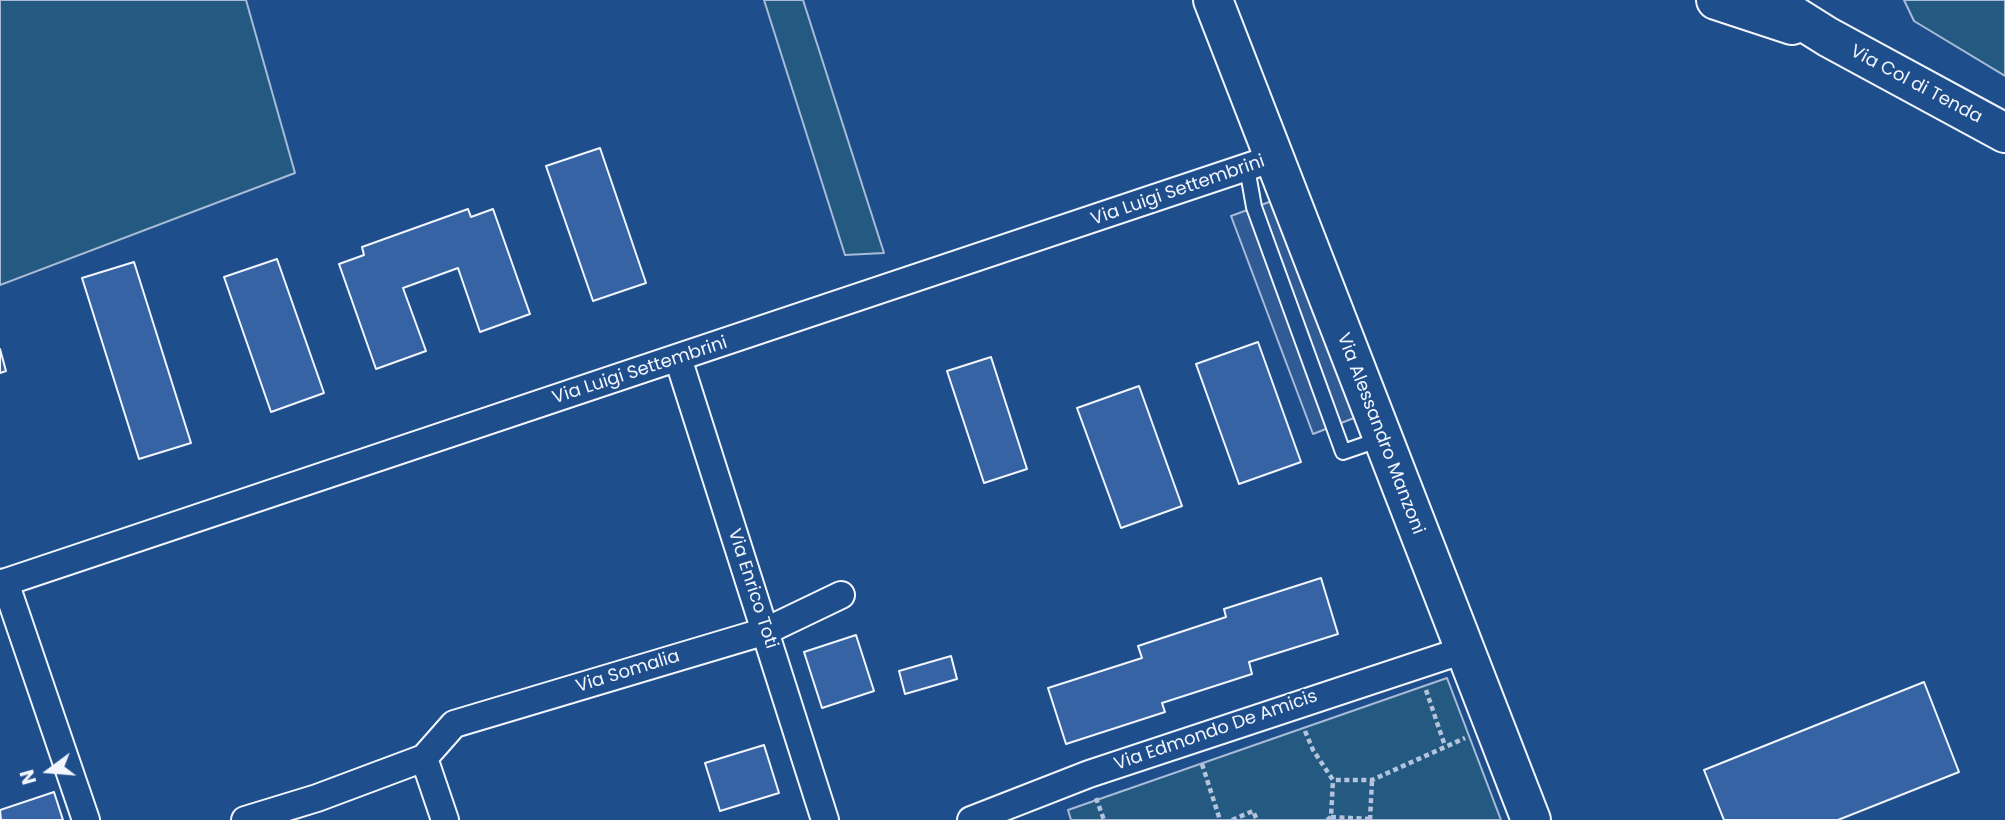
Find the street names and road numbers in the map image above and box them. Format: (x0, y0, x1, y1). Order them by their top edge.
street label: Via Col di Tenda (1846, 41, 1986, 129)
street label: Via Luigi Settembrini (1088, 151, 1268, 231)
street label: Via Alessandro Manzoni (1332, 330, 1428, 538)
street label: Via Luigi Settembrini (550, 333, 730, 409)
street label: Via Enrico Toti (722, 526, 782, 652)
street label: Via Somalia (573, 646, 683, 698)
street label: Via Edmondo De Amicis (1112, 686, 1320, 776)

